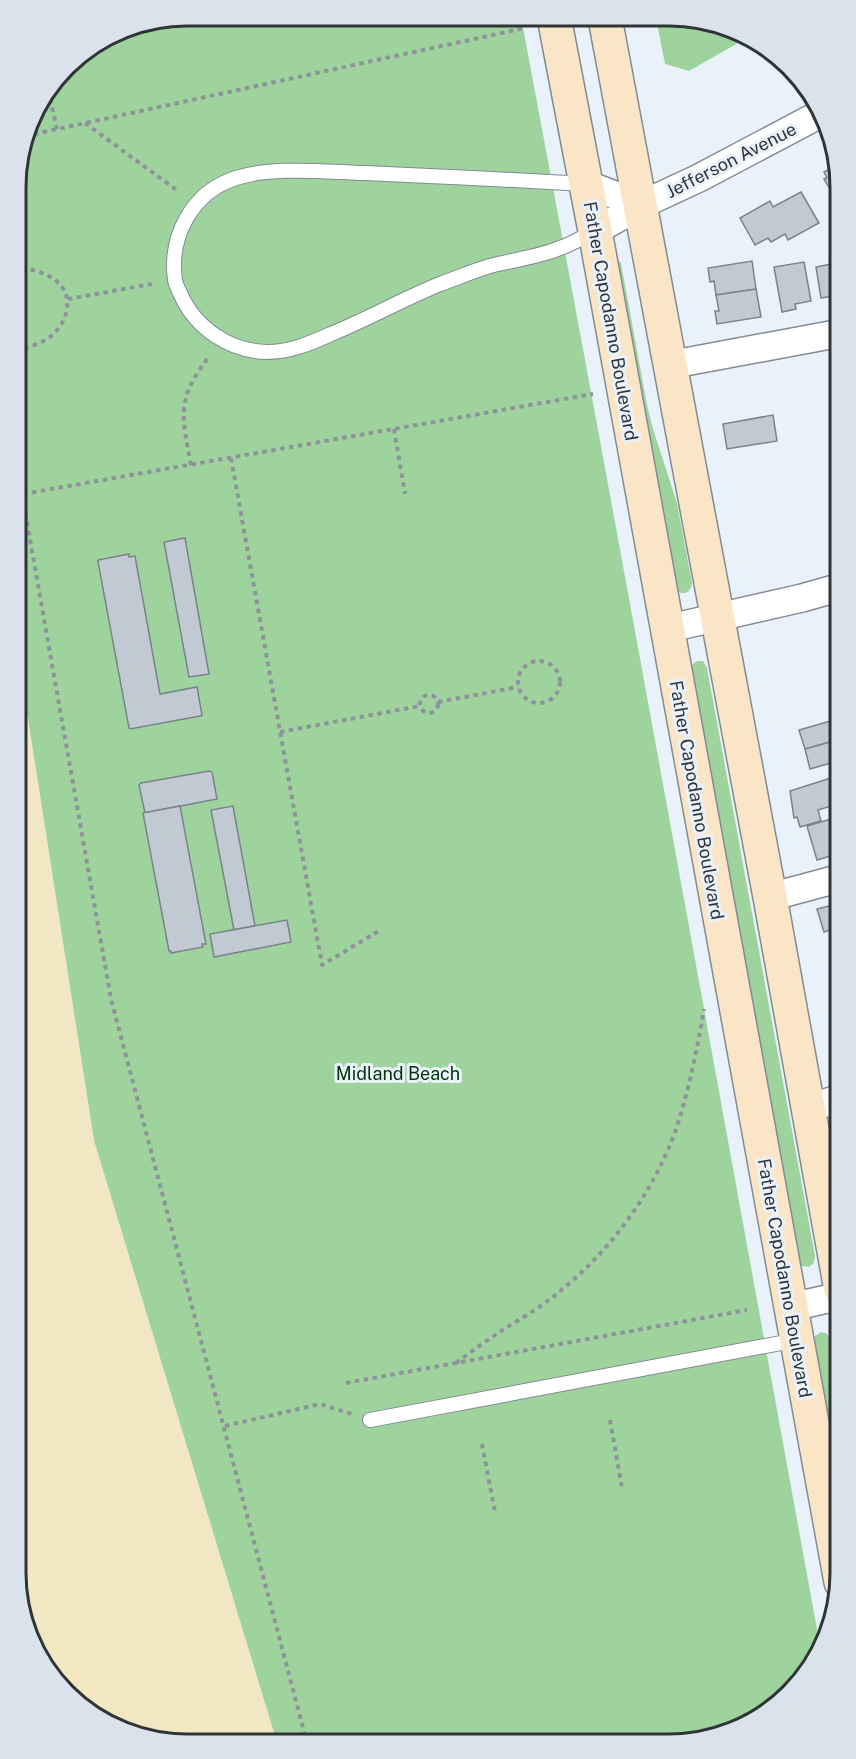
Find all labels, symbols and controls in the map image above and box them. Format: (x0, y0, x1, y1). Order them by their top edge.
street label: Jefferson Avenue (662, 118, 800, 202)
street label: Father Capodanno Boulevard (580, 200, 642, 442)
street label: Father Capodanno Boulevard (666, 679, 728, 921)
park label: Midland Beach (336, 1063, 460, 1084)
street label: Father Capodanno Boulevard (754, 1157, 816, 1399)

